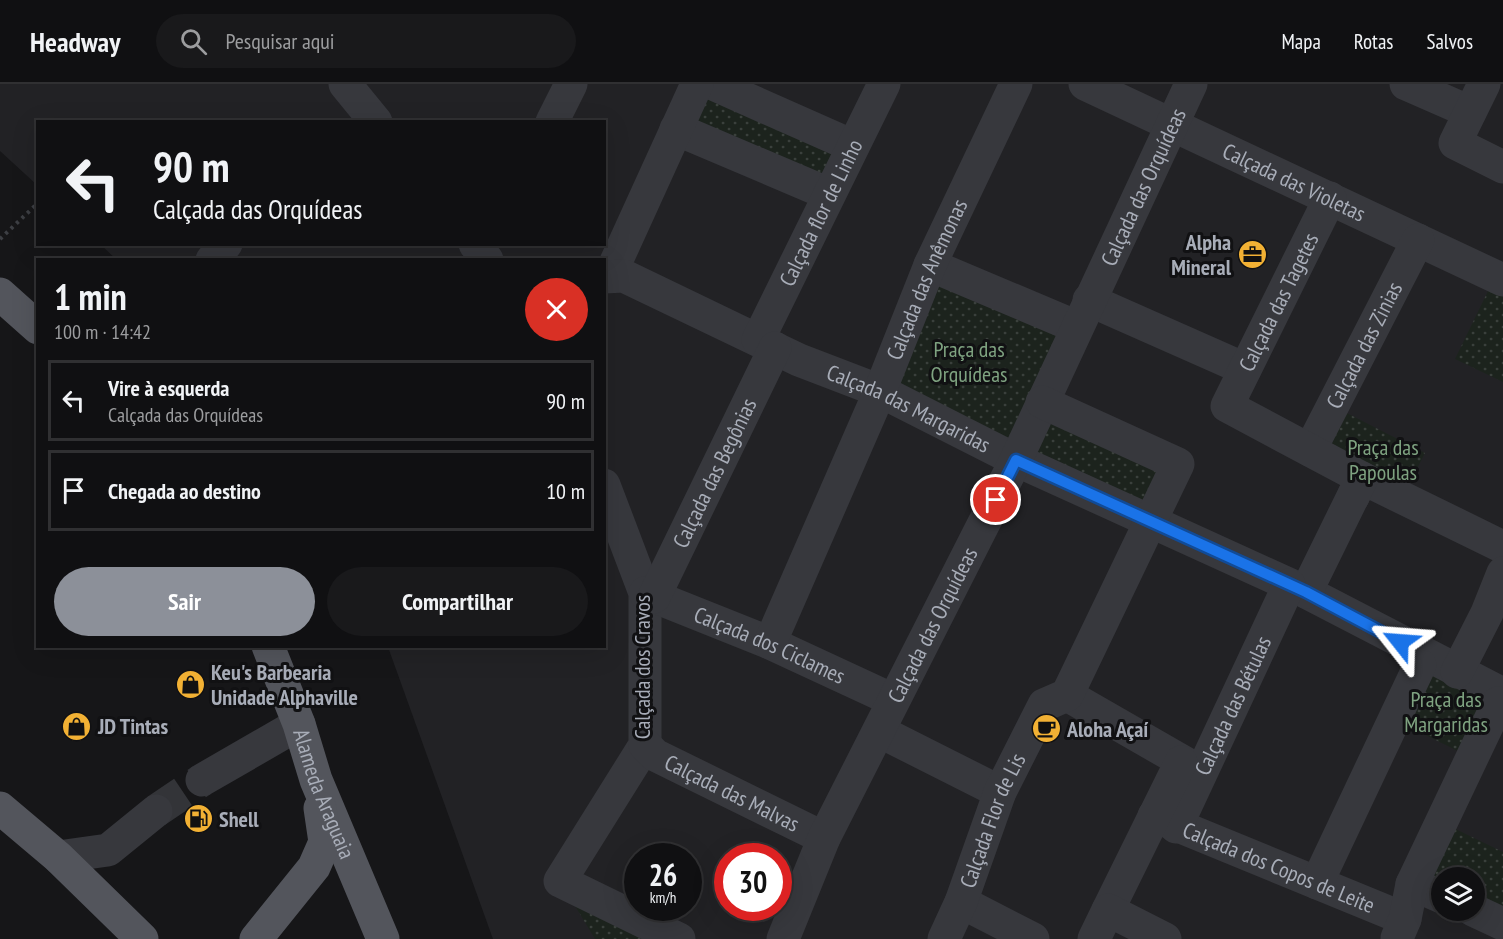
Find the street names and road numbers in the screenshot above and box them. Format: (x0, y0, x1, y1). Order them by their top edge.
street label: Calçada das Orquídeas (1094, 104, 1192, 270)
street label: Calçada flor de Linho (773, 135, 869, 291)
street label: Calçada das Violetas (1218, 137, 1370, 228)
street label: Calçada das Anêmonas (880, 194, 973, 364)
street label: Calçada das Tagetes (1232, 228, 1325, 376)
street label: Calçada das Zinias (1320, 277, 1408, 413)
street label: Calçada das Margaridas (823, 358, 995, 459)
street label: Calçada das Begônias (666, 393, 763, 552)
street label: Calçada das Orquídeas (881, 542, 983, 707)
street label: Calçada dos Cravos (628, 595, 656, 739)
street label: Calçada dos Ciclames (690, 600, 850, 690)
street label: Calçada das Bétulas (1188, 632, 1277, 780)
street label: Alameda Araguaia (287, 725, 362, 863)
street label: Calçada das Malvas (660, 748, 804, 838)
street label: Calçada Flor de Lis (953, 748, 1031, 892)
street label: Calçada dos Copos de Leite (1179, 815, 1379, 919)

